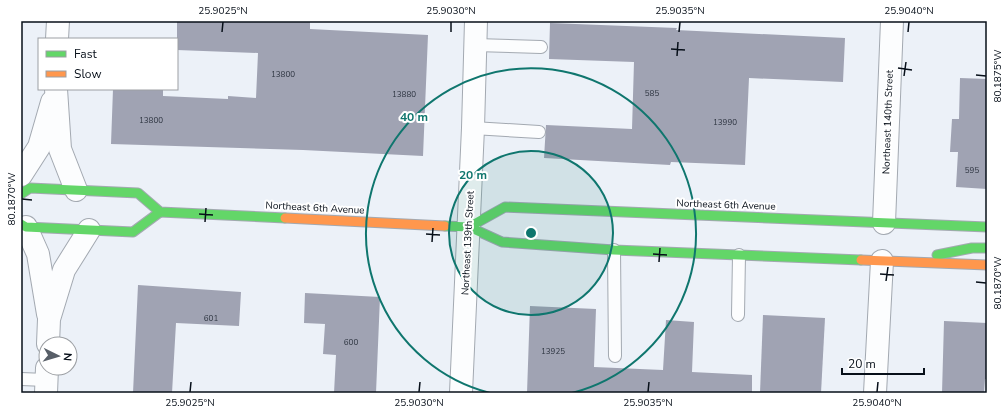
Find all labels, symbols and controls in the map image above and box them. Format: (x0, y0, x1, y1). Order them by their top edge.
text: 25.9025°N (198, 4, 248, 18)
text: 25.9030°N (426, 4, 476, 18)
text: 25.9035°N (655, 4, 705, 18)
text: 25.9040°N (884, 4, 934, 18)
legend (38, 38, 178, 90)
text: Fast (74, 46, 97, 62)
text: 80.1875°W (991, 49, 1005, 103)
text: Slow (74, 66, 102, 82)
house number: 13800 (271, 69, 295, 80)
street label: Northeast 140th Street (879, 69, 897, 174)
house number: 585 (645, 88, 659, 99)
house number: 13880 (392, 89, 416, 100)
text: 40 m (400, 109, 428, 125)
house number: 13800 (139, 115, 163, 126)
house number: 13990 (713, 117, 737, 128)
house number: 595 (965, 165, 979, 176)
text: 20 m (459, 167, 487, 183)
text: 80.1870°W (5, 172, 19, 226)
street label: Northeast 139th Street (458, 190, 478, 296)
street label: Northeast 6th Avenue (676, 196, 776, 214)
street label: Northeast 6th Avenue (265, 198, 365, 218)
centre of rings (524, 226, 538, 240)
text: 80.1870°W (991, 256, 1005, 310)
house number: 601 (204, 313, 218, 324)
north arrow (38, 336, 78, 376)
house number: 600 (344, 337, 358, 348)
house number: 13925 (541, 346, 565, 357)
scale bar (842, 350, 924, 376)
text: N (60, 352, 75, 362)
text: 20 m (848, 356, 876, 372)
text: 25.9025°N (165, 396, 215, 410)
text: 25.9030°N (394, 396, 444, 410)
text: 25.9035°N (623, 396, 673, 410)
text: 25.9040°N (852, 396, 902, 410)

